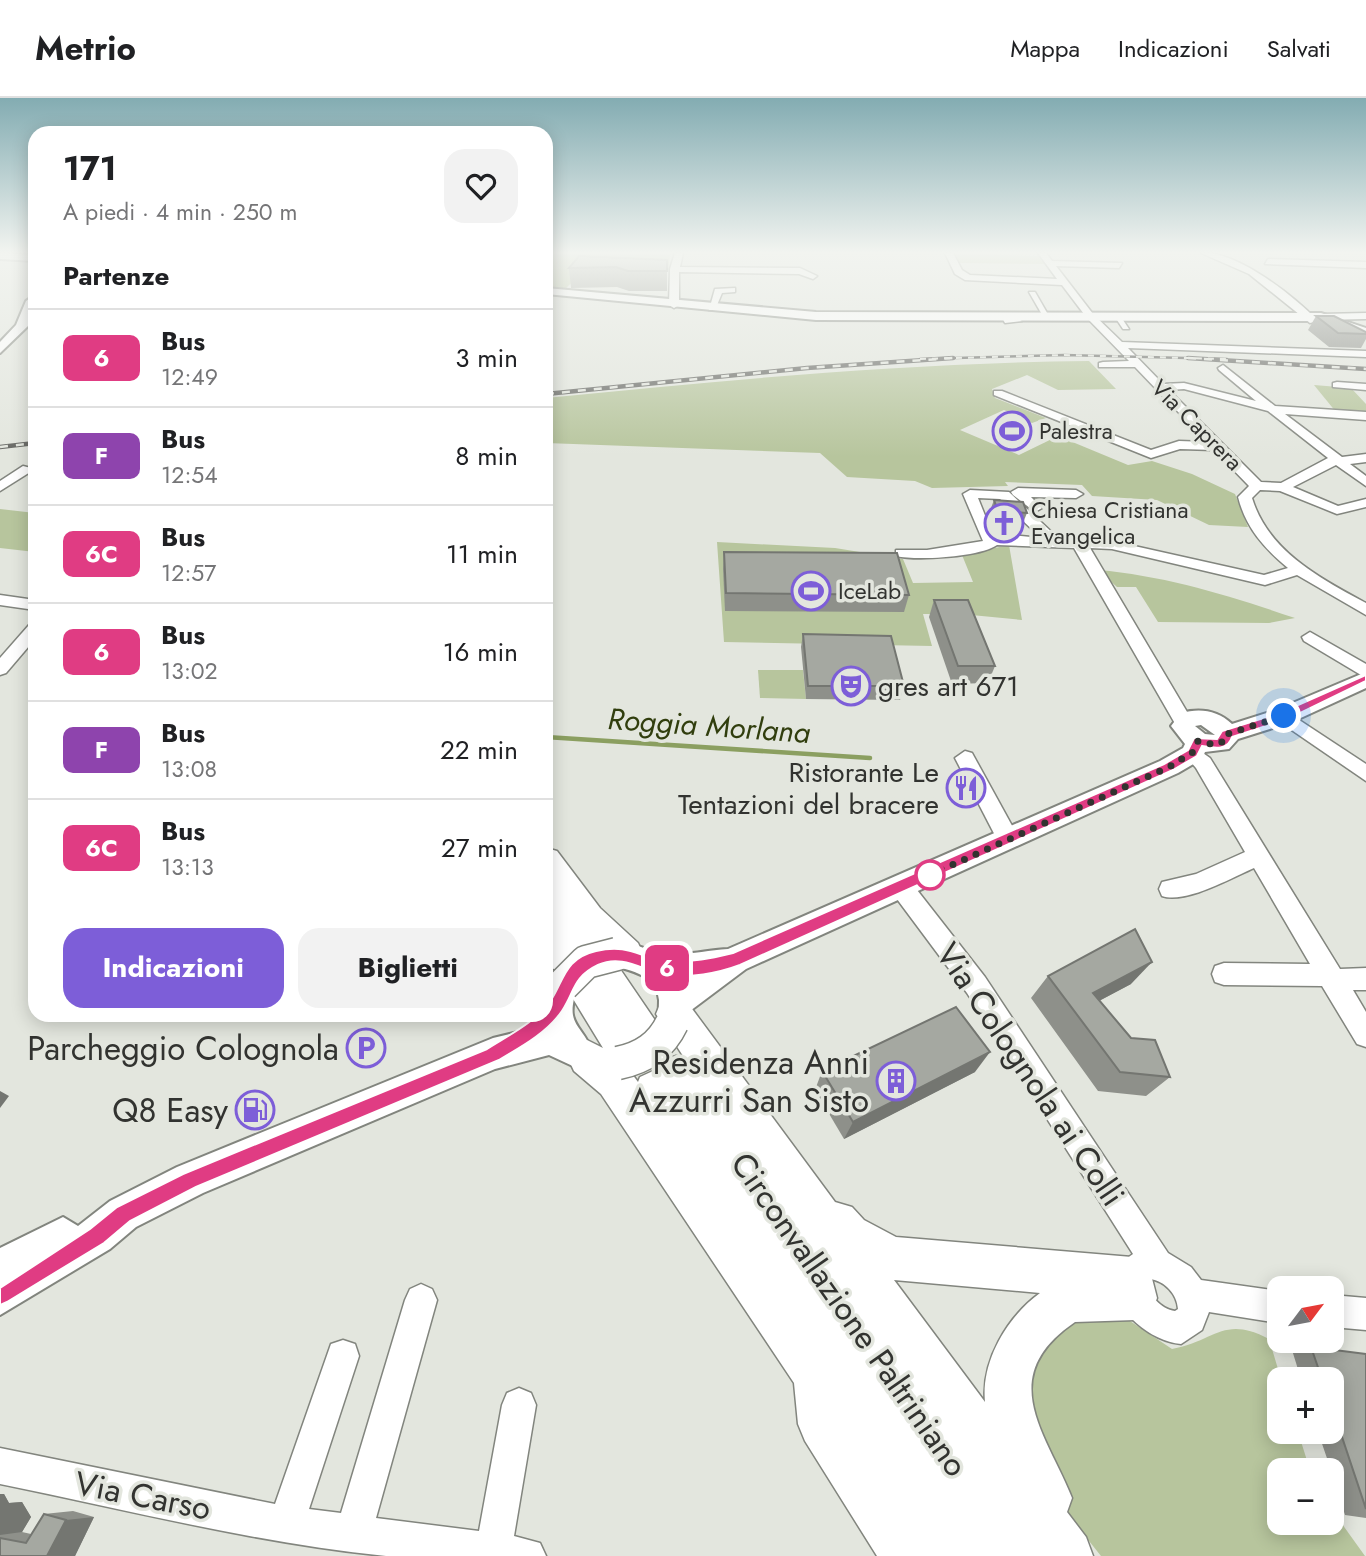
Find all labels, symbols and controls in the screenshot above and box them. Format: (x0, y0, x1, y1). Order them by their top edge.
text: Metrio (35, 25, 136, 72)
text: Mappa (1010, 31, 1080, 66)
text: Indicazioni (1118, 31, 1229, 66)
text: Salvati (1267, 31, 1331, 66)
text: 171 (63, 145, 117, 192)
button: heart (444, 149, 518, 223)
text: A piedi · 4 min · 250 m (63, 195, 298, 229)
text: Partenze (63, 257, 169, 295)
text: Bus (161, 322, 205, 360)
text: 3 min (455, 339, 518, 377)
text: 6 (93, 340, 110, 375)
text: 12:49 (161, 360, 218, 394)
street label: Via Caprera (1143, 371, 1251, 479)
sports icon: Palestra (991, 410, 1033, 452)
place label: Palestra (1039, 414, 1113, 448)
text: Bus (161, 420, 205, 458)
text: 8 min (455, 437, 518, 475)
text: F (95, 438, 108, 473)
text: 12:54 (161, 458, 218, 492)
place label: Chiesa Cristiana Evangelica (1031, 493, 1188, 553)
church icon: Chiesa Cristiana Evangelica (983, 502, 1025, 544)
text: Bus (161, 518, 205, 556)
text: 11 min (446, 535, 518, 573)
text: 6C (85, 536, 118, 571)
text: 12:57 (161, 556, 216, 590)
sports icon: IceLab (790, 570, 832, 612)
place label: IceLab (838, 574, 901, 608)
text: Bus (161, 616, 205, 654)
text: 16 min (443, 633, 518, 671)
text: 6 (93, 634, 110, 669)
text: 13:02 (161, 654, 218, 688)
theatre icon: gres art 671 (830, 665, 872, 707)
place label: gres art 671 (878, 666, 1019, 707)
water label: Roggia Morlana (606, 697, 812, 754)
your location (1266, 698, 1301, 733)
text: Bus (161, 714, 205, 752)
text: 22 min (440, 731, 518, 769)
text: F (95, 732, 108, 767)
text: 13:08 (161, 752, 217, 786)
place label: Ristorante Le Tentazioni del bracere (678, 752, 939, 825)
restaurant icon: Ristorante Le Tentazioni del bracere (945, 767, 987, 809)
text: Bus (161, 812, 205, 850)
text: 27 min (441, 829, 518, 867)
text: 6C (85, 830, 118, 865)
text: 13:13 (161, 850, 214, 884)
unlabelled marker (915, 860, 945, 890)
button: Indicazioni (63, 928, 284, 1008)
button: Biglietti (298, 928, 518, 1008)
street label: Via Colognola ai Colli (925, 933, 1136, 1215)
line badge: 6 (644, 945, 690, 991)
text: 6 (659, 950, 675, 985)
place label: Parcheggio Colognola (27, 1025, 339, 1072)
parking icon: Parcheggio Colognola (345, 1027, 387, 1069)
place label: Residenza Anni Azzurri San Sisto (629, 1039, 869, 1124)
building icon: Residenza Anni Azzurri San Sisto (875, 1060, 917, 1102)
place label: Q8 Easy (112, 1087, 228, 1134)
fuel station icon: Q8 Easy (234, 1089, 276, 1131)
street label: Circonvallazione Paltriniano (720, 1143, 980, 1486)
north arrow (1267, 1276, 1344, 1353)
map controls (1267, 1276, 1344, 1535)
button: + (1267, 1367, 1344, 1444)
button: − (1267, 1458, 1344, 1535)
street label: Via Carso (71, 1459, 215, 1532)

